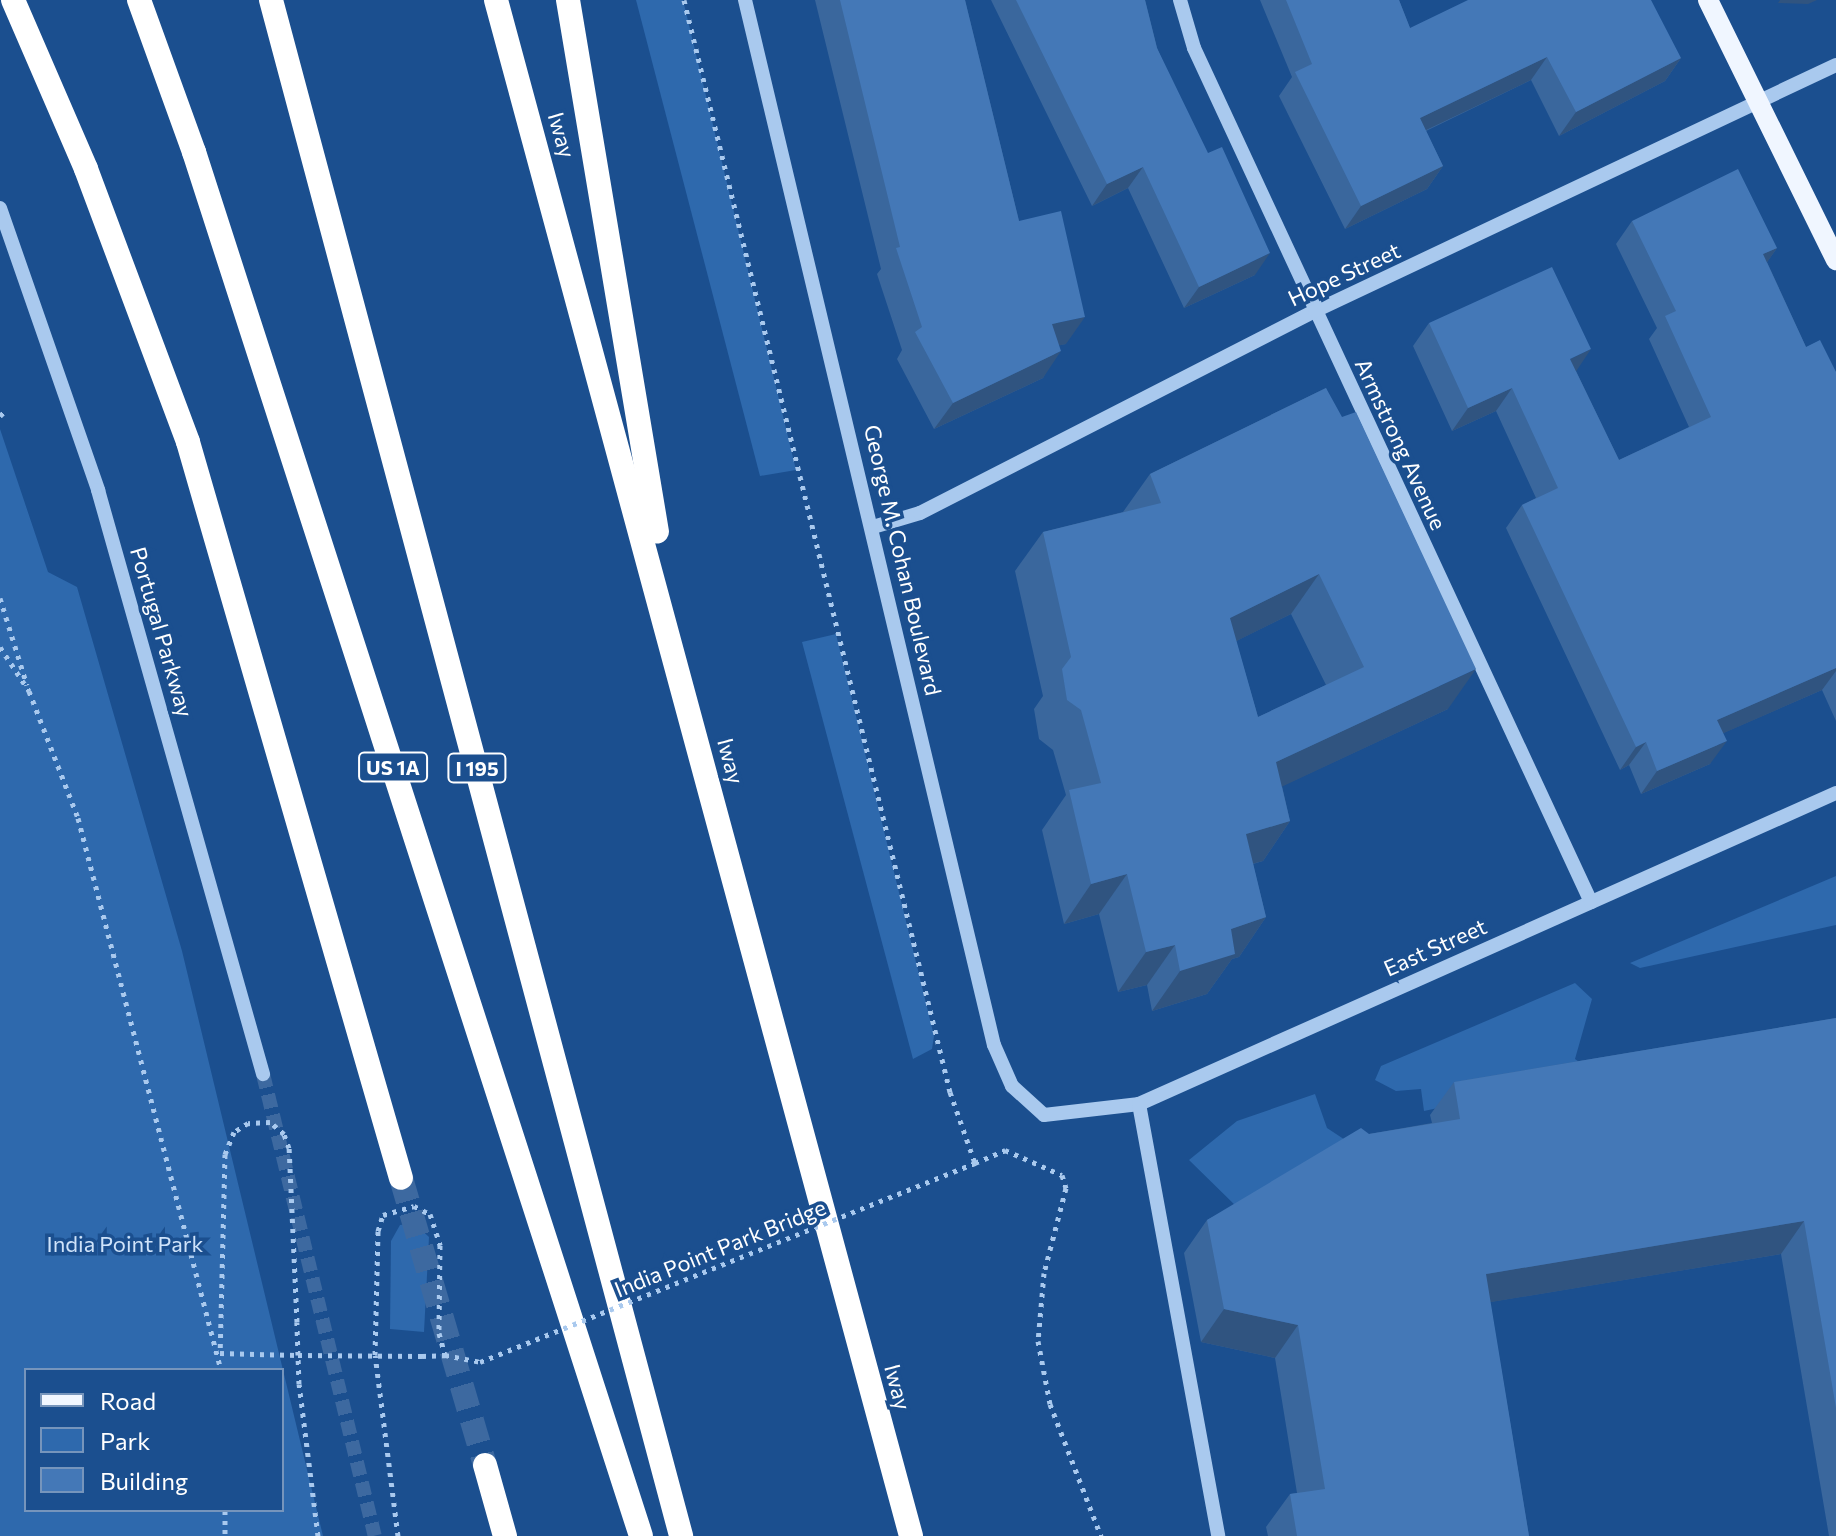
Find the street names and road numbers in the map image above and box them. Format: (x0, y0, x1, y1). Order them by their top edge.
street label: Iway (543, 109, 581, 161)
street label: Hope Street (1284, 237, 1404, 311)
street label: Armstrong Avenue (1350, 354, 1452, 534)
street label: George M. Cohan Boulevard (859, 422, 947, 698)
street label: Portugal Parkway (125, 544, 199, 720)
street label: Iway (712, 735, 750, 787)
road number: US 1A (357, 751, 429, 783)
road number: I 195 (447, 752, 507, 784)
street label: East Street (1379, 913, 1491, 981)
street label: India Point Park Bridge (610, 1193, 830, 1303)
street label: Iway (879, 1361, 917, 1413)

